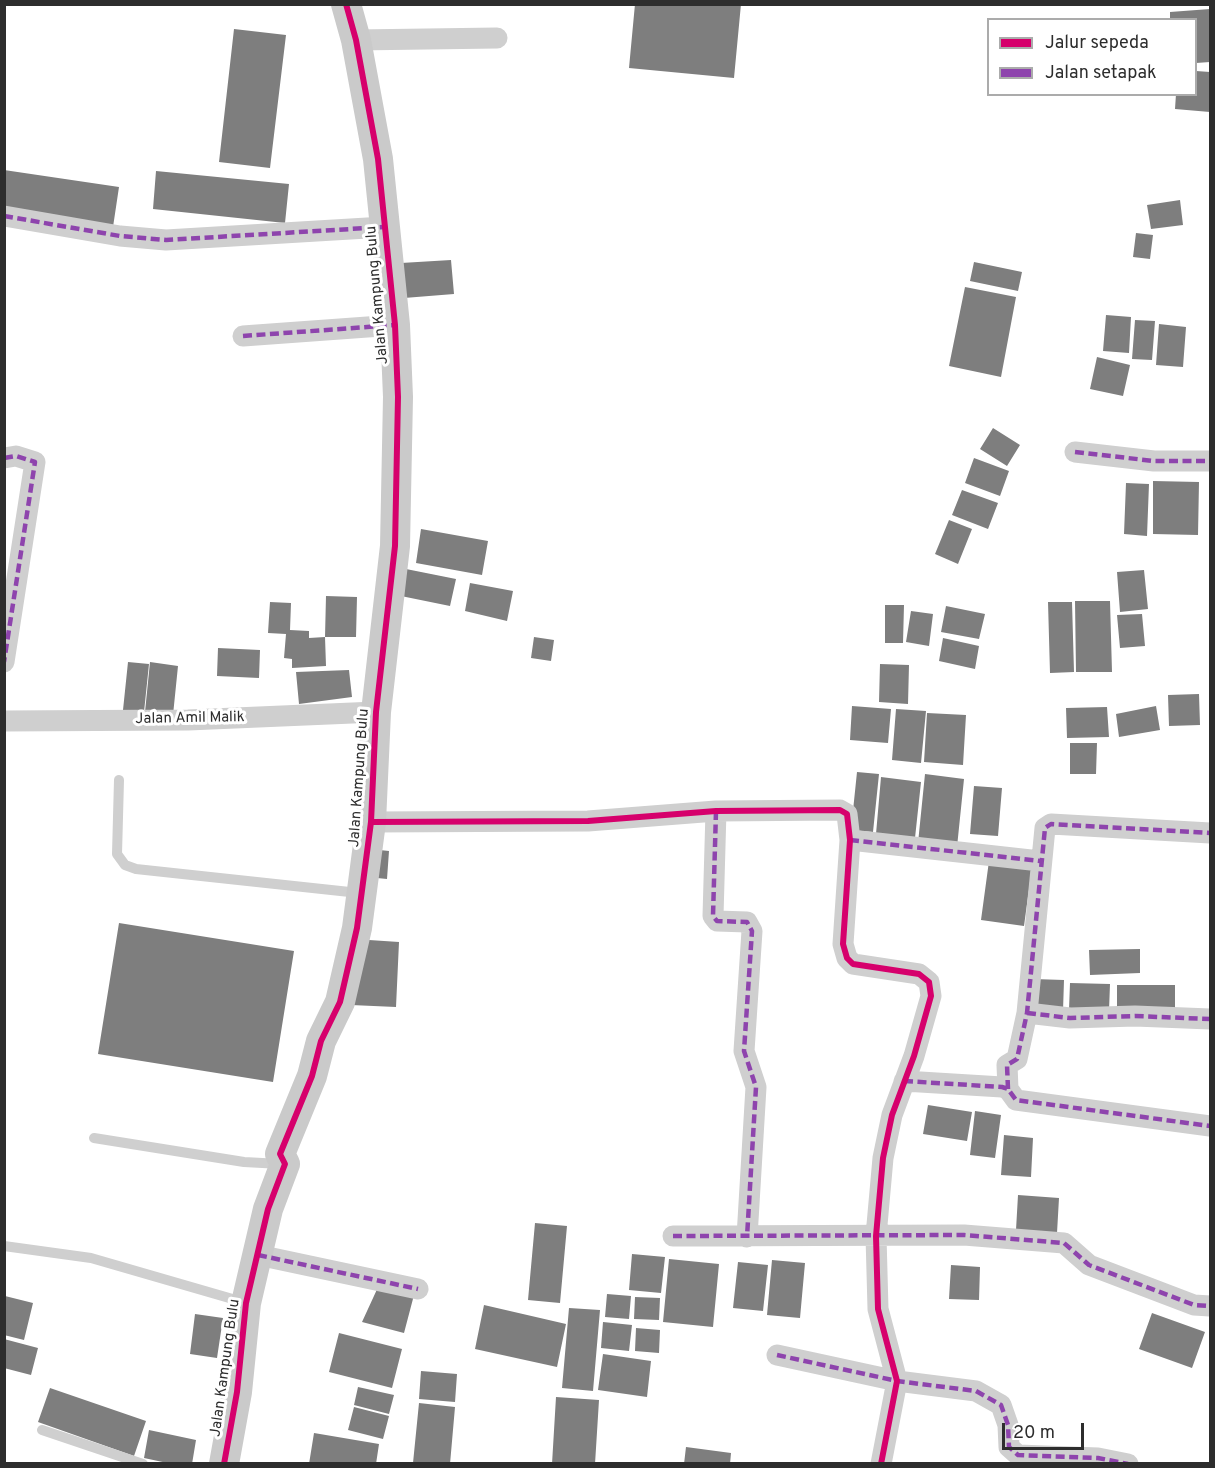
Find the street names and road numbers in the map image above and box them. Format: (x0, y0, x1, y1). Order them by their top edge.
street label: Jalan Kampung Bulu (363, 225, 393, 365)
street label: Jalan Kampung Bulu (346, 708, 374, 848)
street label: Jalan Amil Malik (135, 709, 245, 729)
street label: Jalan Kampung Bulu (207, 1298, 245, 1438)

